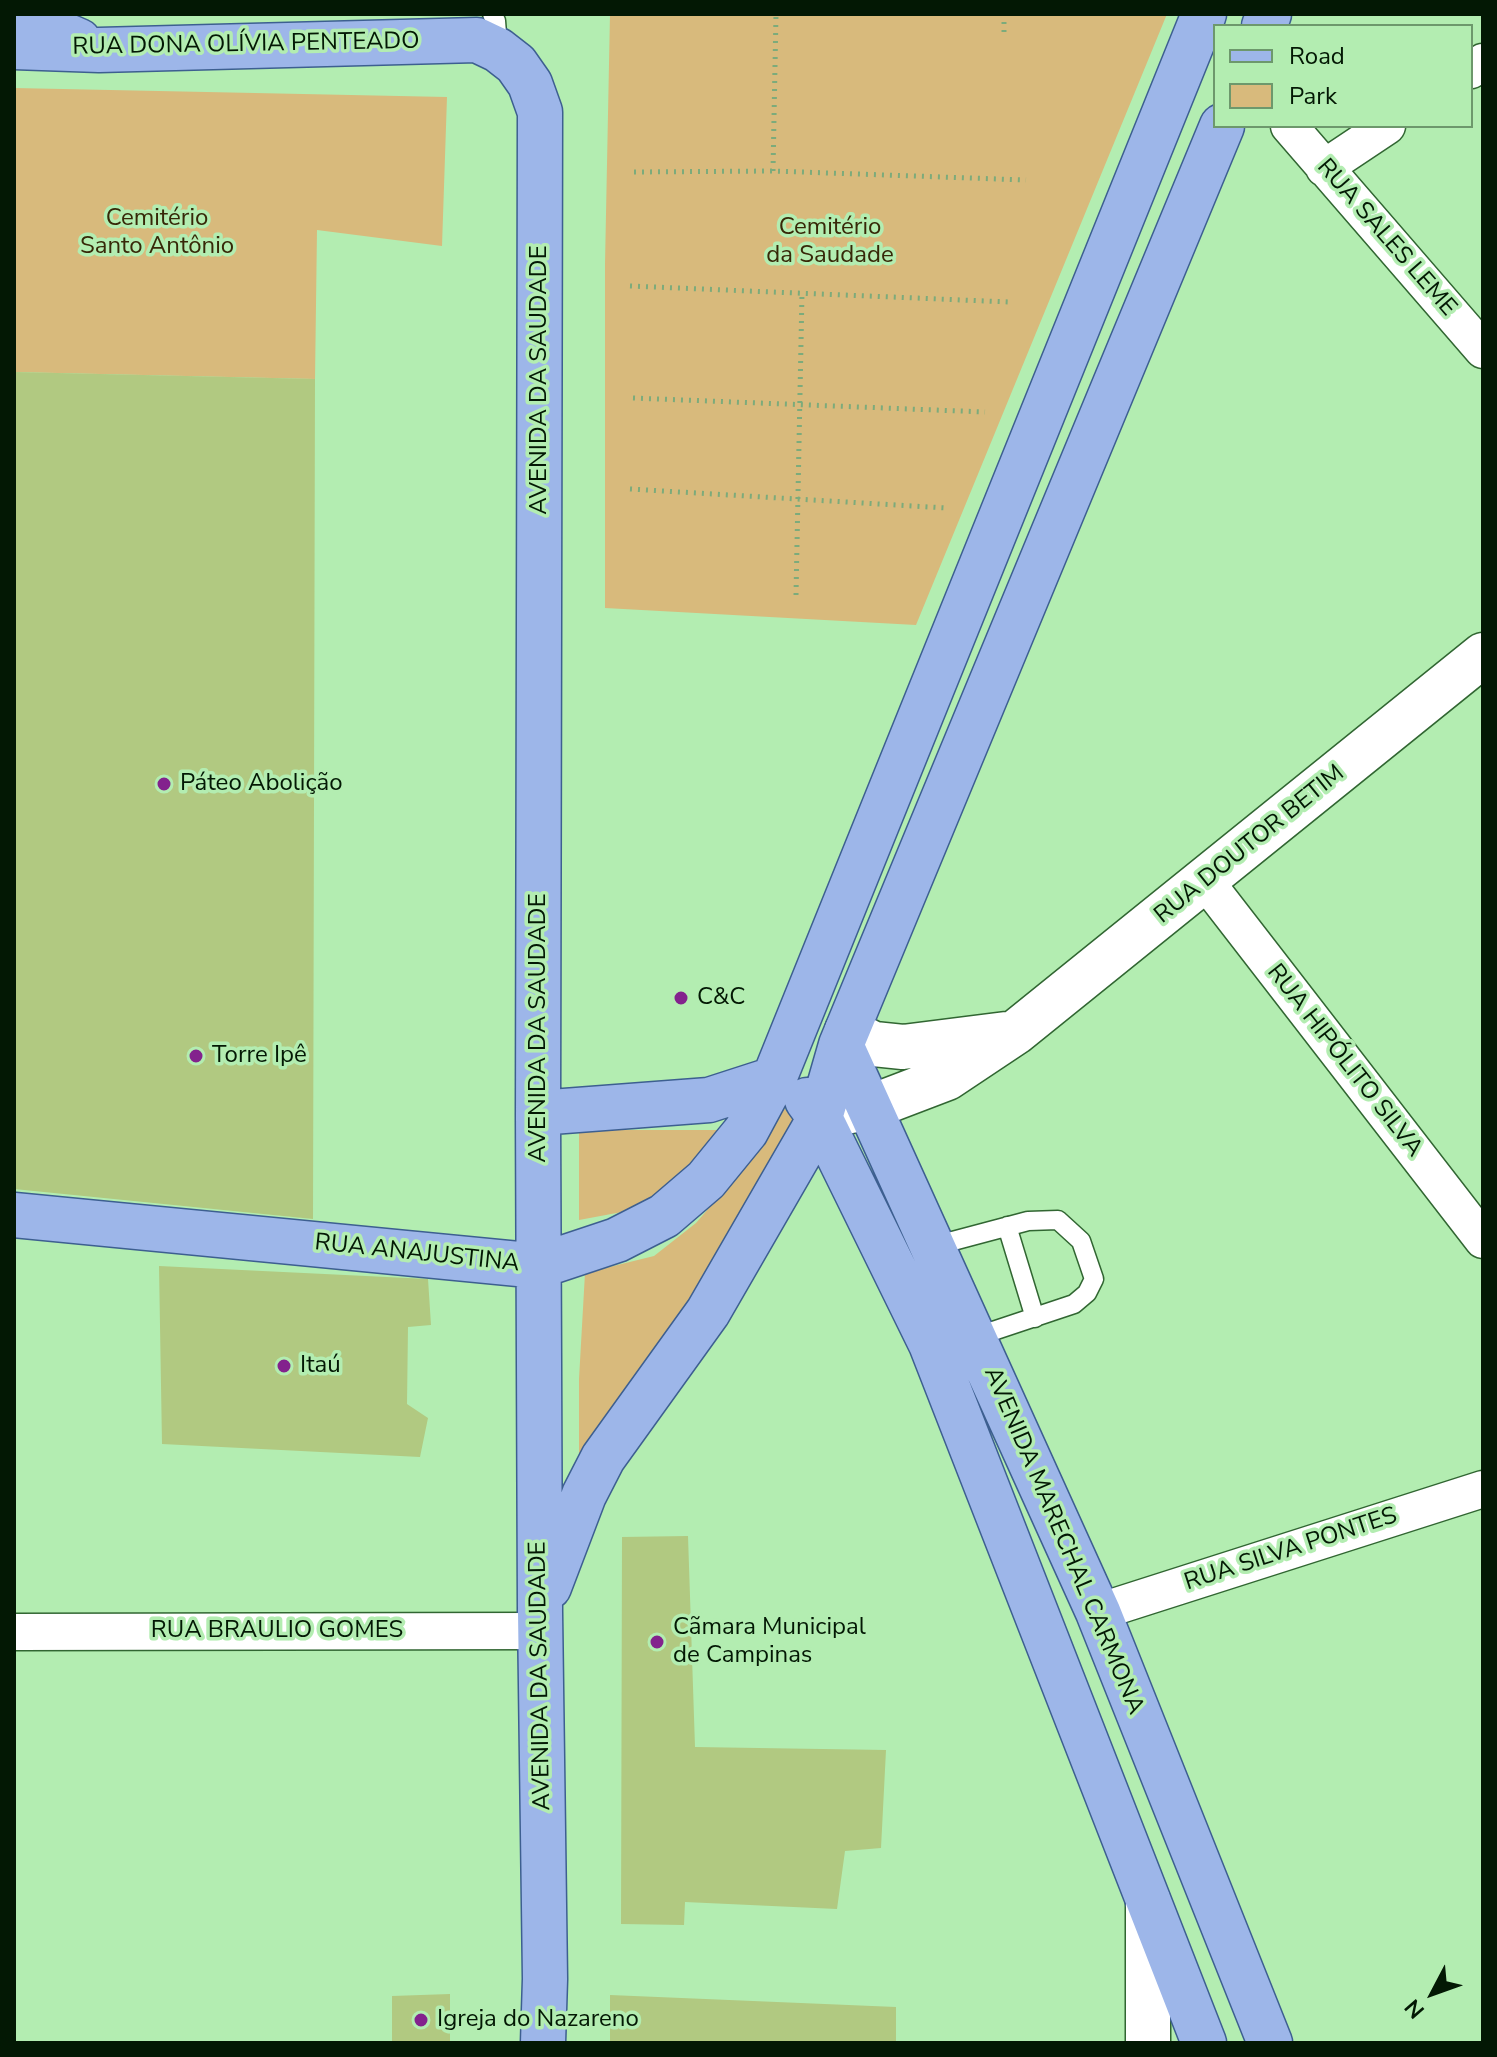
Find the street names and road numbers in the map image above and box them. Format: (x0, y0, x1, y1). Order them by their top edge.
street label: RUA DONA OLÍVIA PENTEADO (72, 28, 420, 62)
street label: RUA SALES LEME (1310, 154, 1462, 322)
street label: AVENIDA DA SAUDADE (526, 245, 554, 515)
street label: RUA DOUTOR BETIM (1149, 760, 1351, 930)
street label: AVENIDA DA SAUDADE (525, 893, 553, 1163)
street label: RUA HIPÓLITO SILVA (1260, 959, 1428, 1163)
street label: RUA ANAJUSTINA (313, 1229, 521, 1279)
street label: AVENIDA MARECHAL CARMONA (977, 1363, 1149, 1719)
street label: RUA SILVA PONTES (1181, 1502, 1401, 1598)
street label: AVENIDA DA SAUDADE (524, 1541, 558, 1811)
street label: RUA BRAULIO GOMES (151, 1617, 403, 1645)

